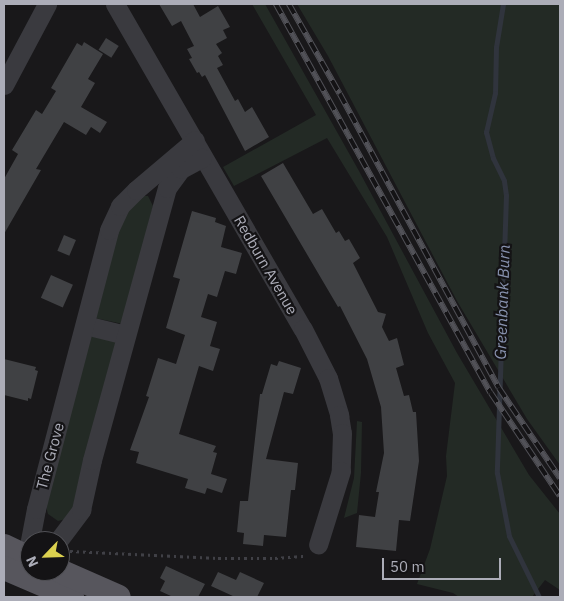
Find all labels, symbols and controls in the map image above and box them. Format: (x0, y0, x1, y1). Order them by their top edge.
street label: Redburn Avenue (230, 212, 302, 318)
water label: Greenbank Burn (490, 244, 514, 360)
street label: The Grove (32, 421, 68, 491)
north arrow (20, 531, 70, 581)
scale bar (384, 548, 503, 580)
text: N (22, 553, 42, 570)
text: 50 m (390, 557, 425, 576)

